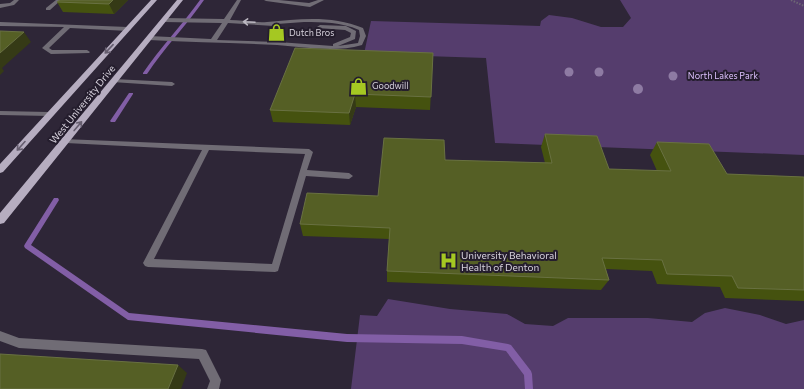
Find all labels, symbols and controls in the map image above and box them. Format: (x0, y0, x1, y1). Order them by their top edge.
one-way arrow (243, 18, 256, 26)
shop icon: Dutch Bros (266, 23, 286, 43)
place label: Dutch Bros (289, 27, 334, 38)
one-way arrow (105, 44, 114, 54)
street label: West University Drive (47, 62, 117, 146)
park label: North Lakes Park (688, 70, 758, 81)
shop icon: Goodwill (349, 76, 369, 96)
place label: Goodwill (372, 80, 409, 91)
one-way arrow (74, 120, 83, 131)
one-way arrow (17, 140, 26, 151)
place label: University Behavioral Health of Denton (461, 249, 557, 273)
hospital icon: University Behavioral Health of Denton (438, 251, 458, 271)

